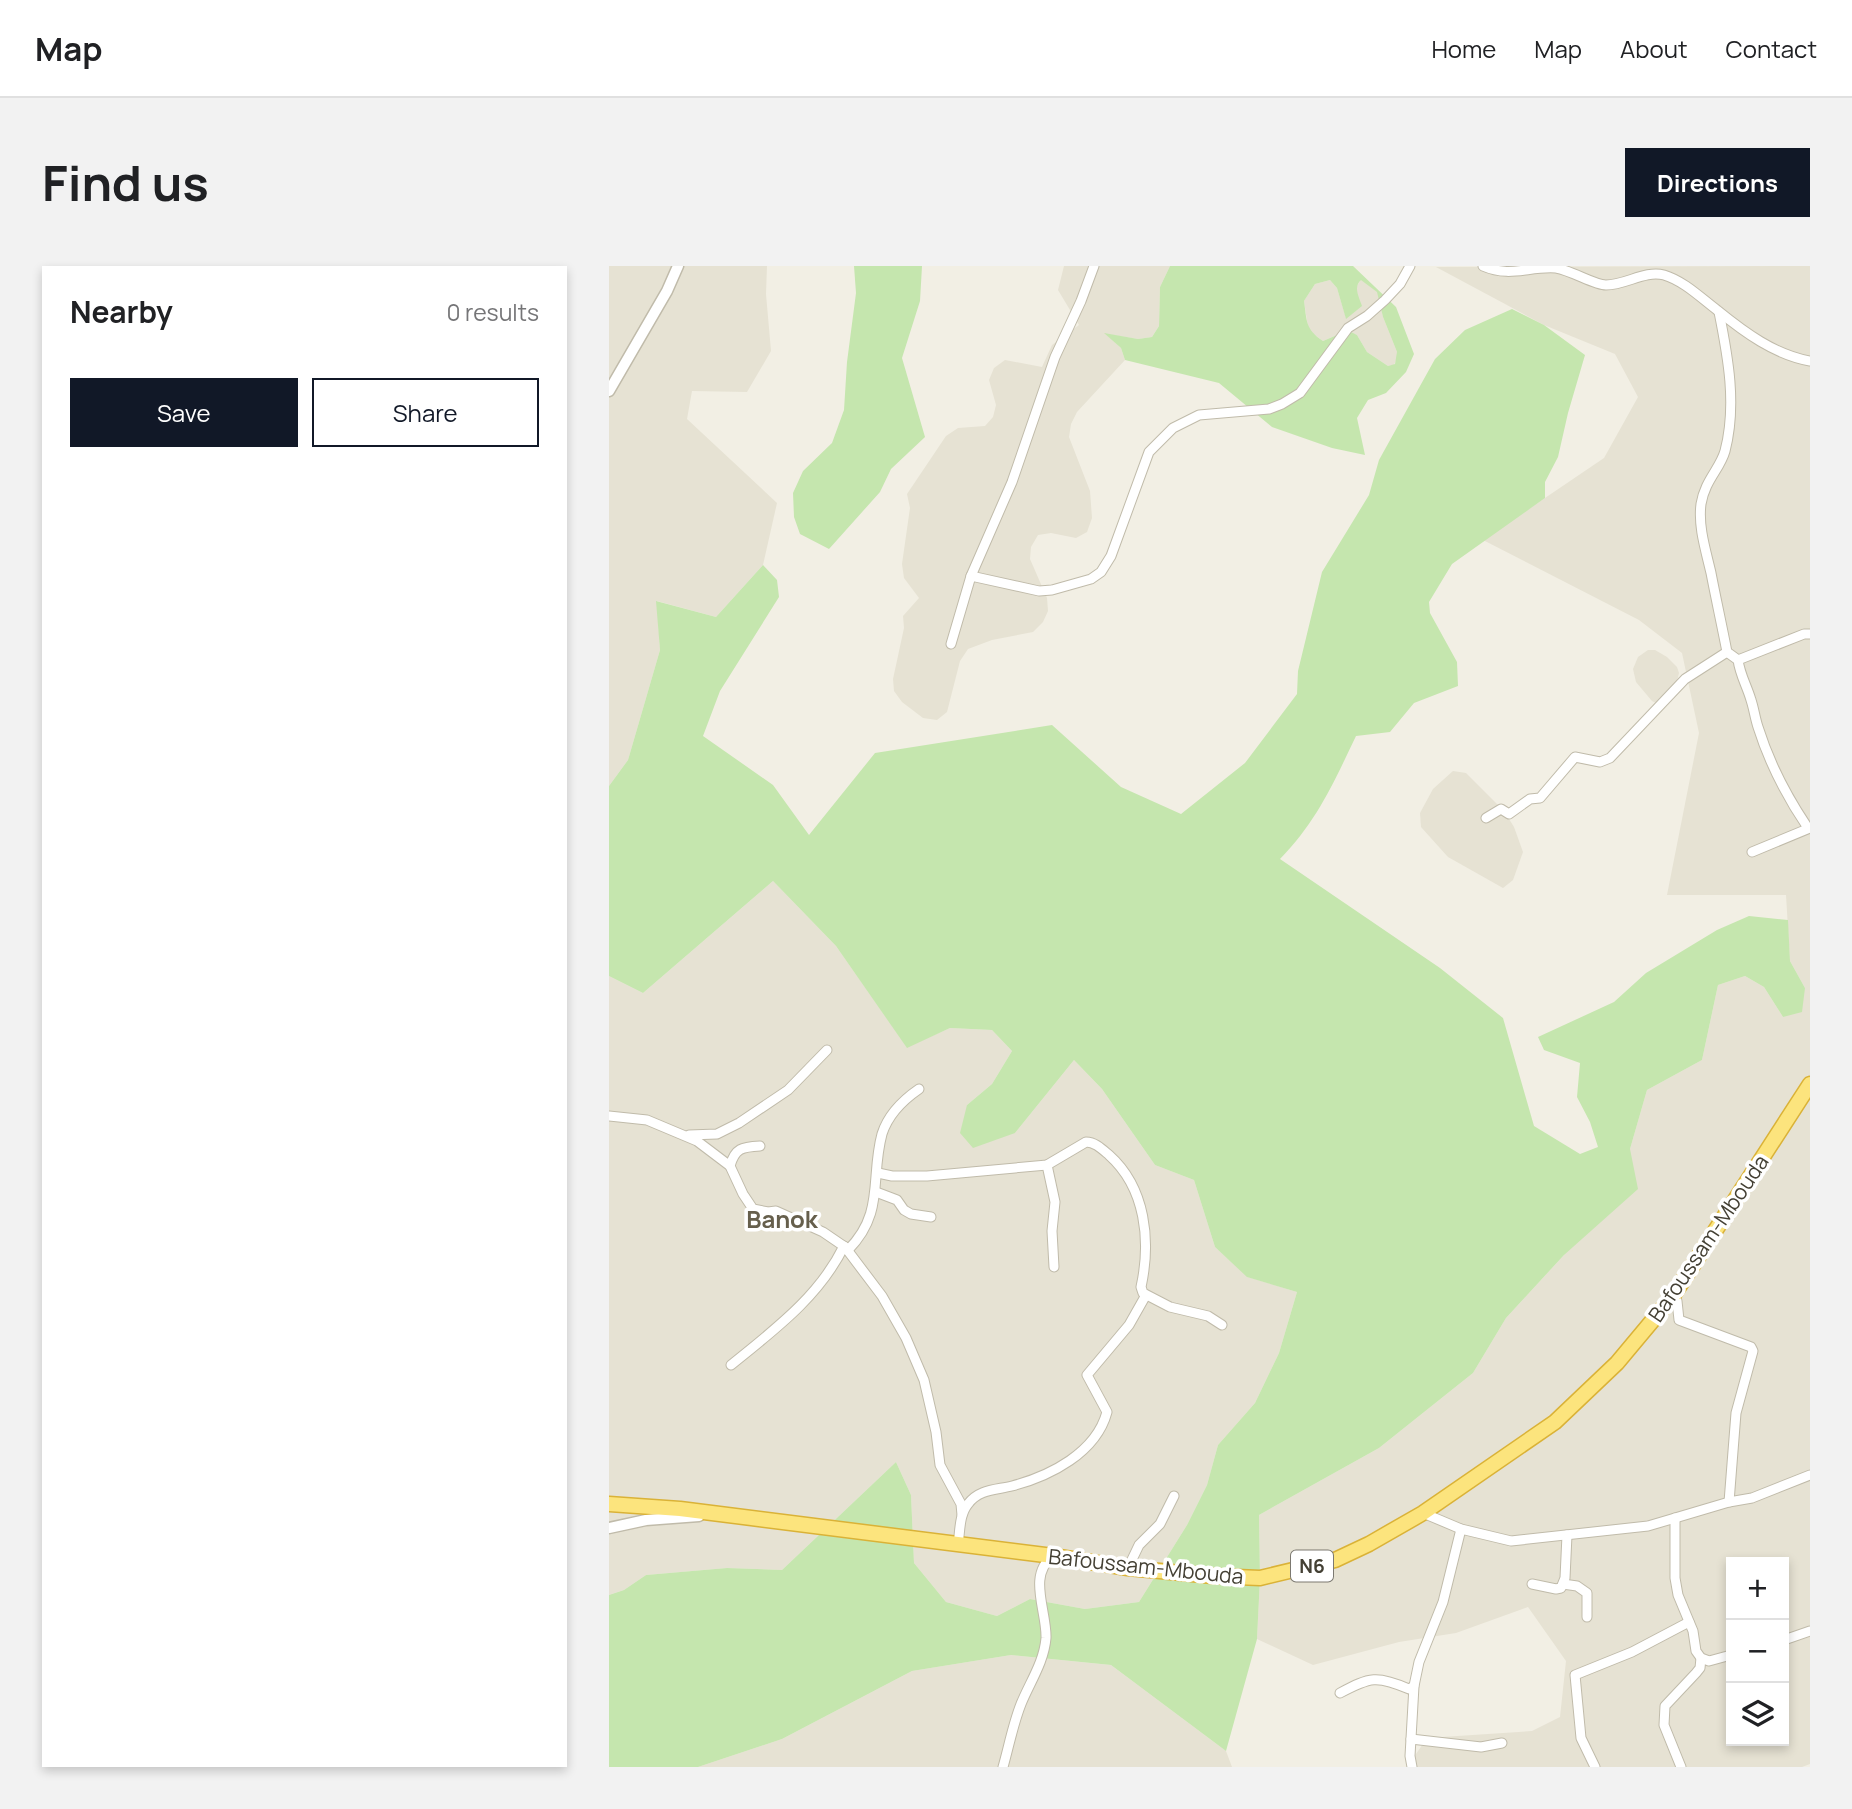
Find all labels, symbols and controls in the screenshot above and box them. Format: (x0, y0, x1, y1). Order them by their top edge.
text: Map (35, 26, 103, 71)
text: Home (1431, 32, 1496, 65)
text: Map (1534, 32, 1582, 65)
text: About (1620, 32, 1688, 65)
text: Contact (1726, 32, 1817, 65)
button: Directions (1625, 148, 1810, 217)
text: Find us (42, 149, 209, 216)
text: Nearby (70, 291, 173, 332)
text: 0 results (446, 296, 539, 328)
button: Save (70, 378, 298, 447)
button: Share (312, 378, 539, 447)
street label: Bafoussam-Mbouda (1642, 1149, 1774, 1327)
district label: Banok (746, 1202, 819, 1235)
street label: Bafoussam-Mbouda (1047, 1542, 1245, 1590)
road number: N6 (1291, 1550, 1333, 1582)
map controls (1726, 1557, 1789, 1746)
button: + (1726, 1557, 1789, 1620)
button: − (1726, 1620, 1789, 1683)
button: layers (1726, 1683, 1789, 1746)

